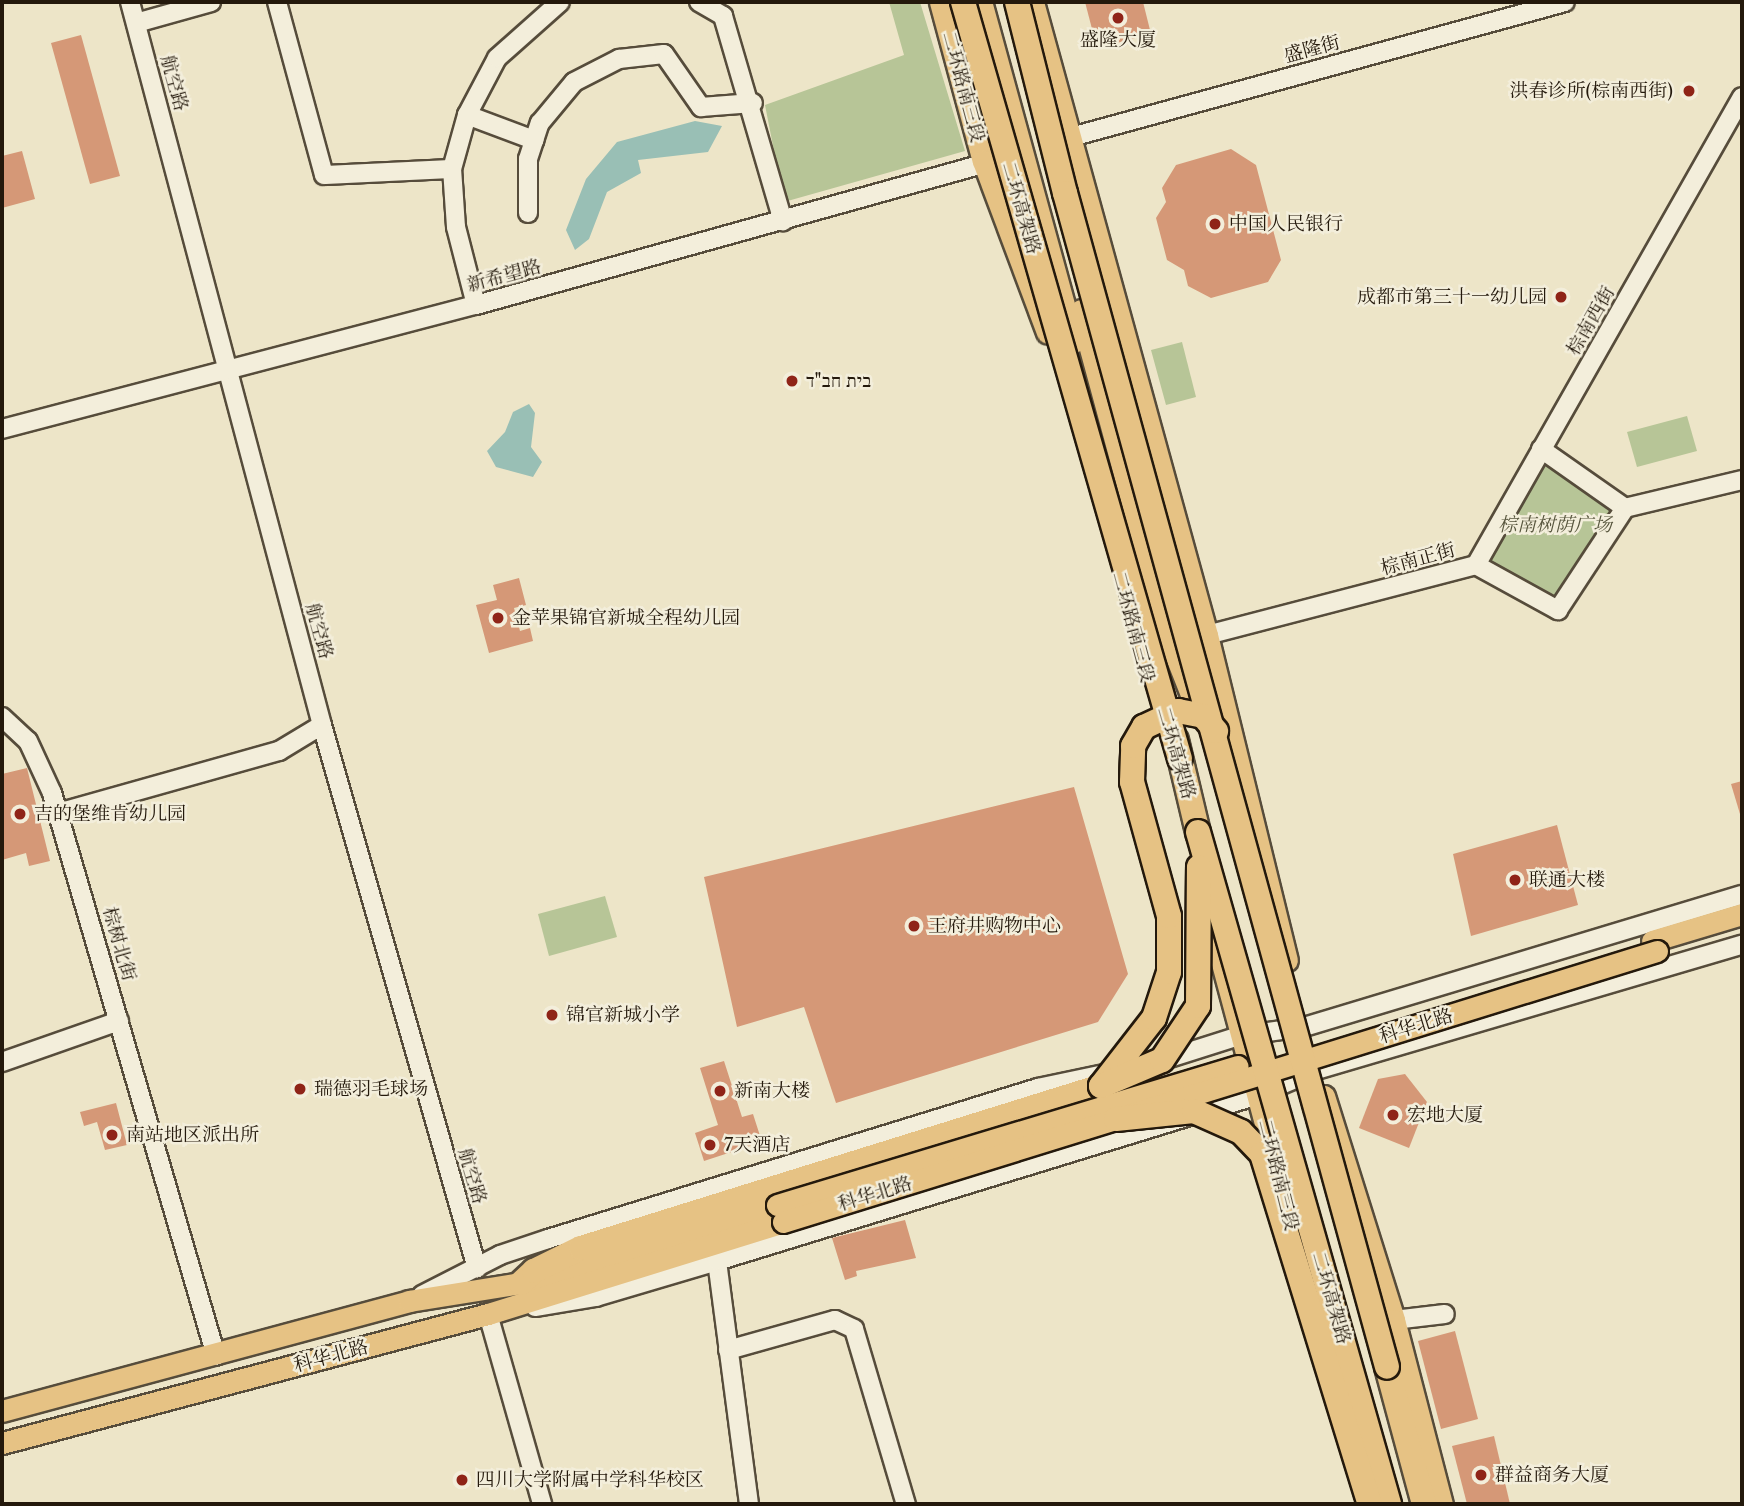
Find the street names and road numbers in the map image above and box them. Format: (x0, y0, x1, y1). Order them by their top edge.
street label: 二环路南三段 (937, 29, 989, 145)
street label: 盛隆街 (1282, 31, 1342, 67)
street label: 航空路 (156, 53, 192, 113)
street label: 二环高架路 (997, 159, 1045, 257)
street label: 新希望路 (464, 255, 544, 297)
street label: 棕南西街 (1562, 282, 1620, 360)
street label: 棕南正街 (1378, 538, 1458, 580)
street label: 二环路南三段 (1107, 569, 1159, 685)
street label: 航空路 (301, 601, 337, 661)
street label: 二环高架路 (1152, 704, 1200, 802)
street label: 棕树北街 (98, 904, 140, 984)
street label: 科华北路 (1376, 1004, 1456, 1048)
street label: 二环路南三段 (1253, 1117, 1303, 1233)
street label: 航空路 (453, 1145, 491, 1207)
street label: 科华北路 (835, 1172, 915, 1216)
street label: 二环高架路 (1307, 1249, 1355, 1347)
street label: 科华北路 (291, 1335, 371, 1377)

